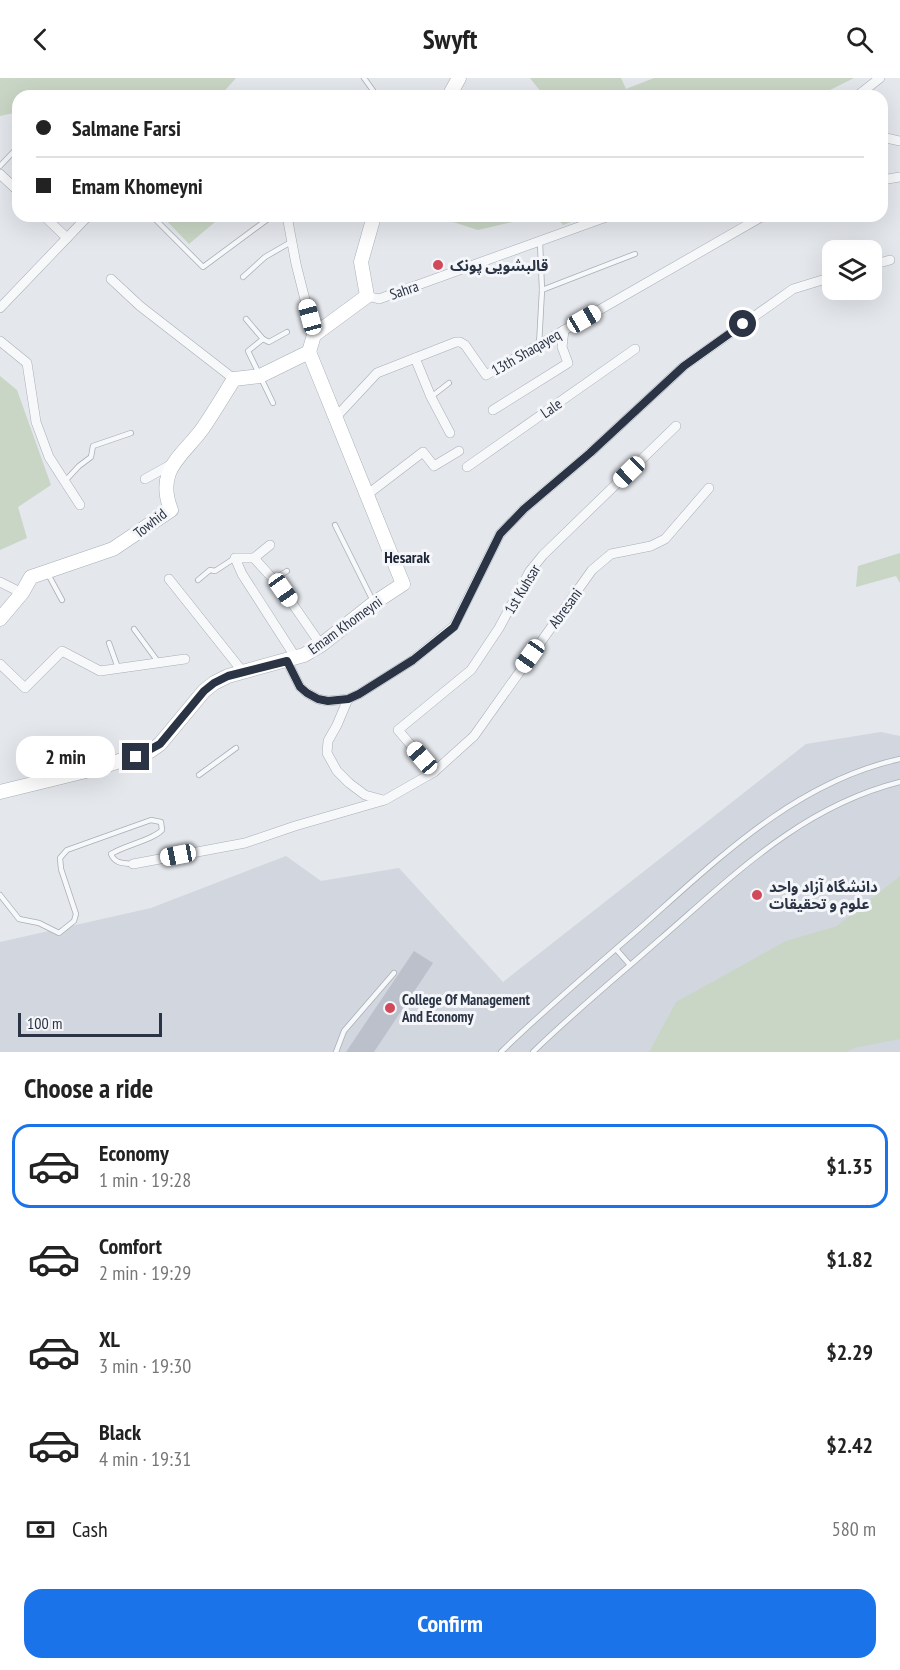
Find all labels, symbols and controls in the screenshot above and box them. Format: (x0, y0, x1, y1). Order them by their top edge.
text: Swyft (423, 22, 477, 56)
icon: back (24, 23, 57, 56)
icon: search (843, 23, 876, 56)
text: Salmane Farsi (72, 114, 181, 142)
text: Emam Khomeyni (72, 172, 203, 200)
map controls (822, 240, 882, 300)
button: layers (822, 240, 882, 300)
place label: قالبشویی پونک (450, 256, 548, 275)
marker: قالبشویی پونک (431, 258, 445, 272)
street label: Sahra (387, 276, 421, 304)
car (297, 297, 323, 337)
car (564, 302, 604, 336)
route start (729, 310, 756, 337)
street label: 13th Shaqayeq (488, 324, 564, 380)
street label: Lale (537, 394, 565, 422)
car (610, 453, 648, 491)
street label: Towhid (130, 504, 170, 542)
district label: Hesarak (384, 547, 430, 567)
street label: 1st Kuhsar (500, 560, 545, 617)
car (265, 570, 301, 610)
street label: Abresani (544, 584, 586, 632)
street label: Emam Khomeyni (304, 592, 386, 658)
car (512, 636, 548, 676)
callout: 2 min (16, 736, 115, 778)
car (403, 739, 441, 777)
route end (122, 743, 149, 770)
text: 2 min (45, 744, 86, 770)
car (159, 843, 197, 867)
place label: دانشگاه آزاد واحد علوم و تحقیقات (769, 877, 878, 915)
marker: دانشگاه آزاد واحد علوم و تحقیقات (750, 888, 764, 902)
place label: College Of Management And Economy (401, 990, 530, 1026)
marker: College Of Management And Economy (383, 1001, 397, 1015)
scale bar (18, 1010, 162, 1037)
text: 100 m (27, 1013, 62, 1033)
text: Choose a ride (24, 1071, 153, 1105)
icon: car (27, 1139, 81, 1193)
text: Economy (99, 1139, 169, 1167)
text: $1.35 (826, 1152, 873, 1180)
text: 1 min · 19:28 (99, 1167, 191, 1193)
icon: car (27, 1232, 81, 1286)
text: Comfort (99, 1232, 162, 1260)
text: $1.82 (826, 1245, 873, 1273)
text: 2 min · 19:29 (99, 1260, 191, 1286)
icon: car (27, 1325, 81, 1379)
text: XL (99, 1325, 120, 1353)
text: $2.29 (826, 1338, 873, 1366)
text: 3 min · 19:30 (99, 1353, 191, 1379)
icon: car (27, 1418, 81, 1472)
text: Black (99, 1418, 141, 1446)
text: $2.42 (826, 1431, 873, 1459)
text: 4 min · 19:31 (99, 1446, 191, 1472)
icon: cash (24, 1513, 57, 1546)
text: Cash (72, 1515, 108, 1543)
text: 580 m (832, 1516, 876, 1542)
button: Confirm (24, 1589, 876, 1658)

